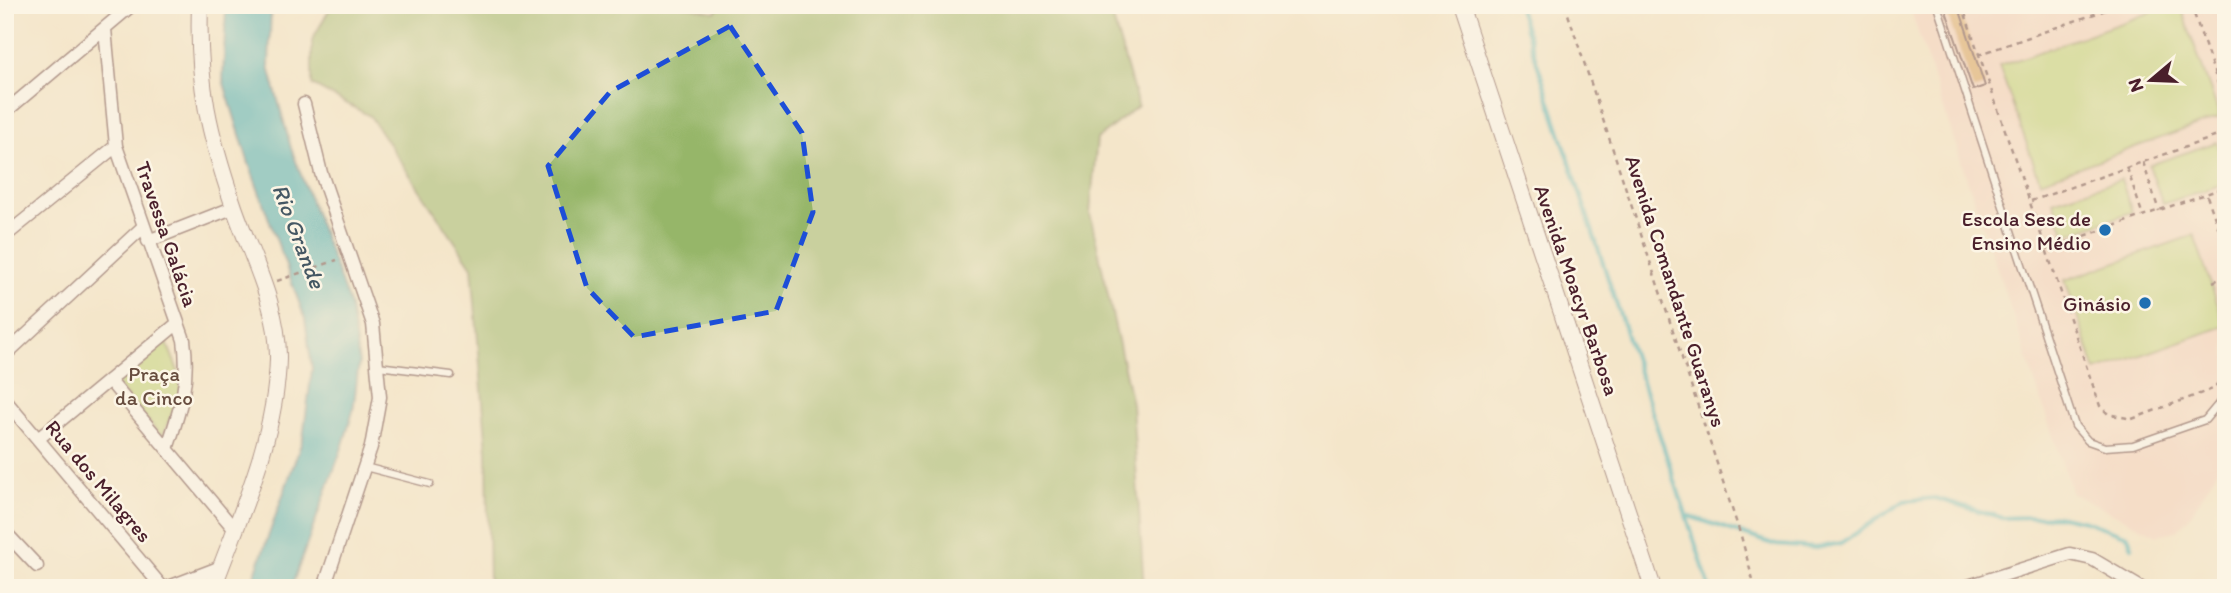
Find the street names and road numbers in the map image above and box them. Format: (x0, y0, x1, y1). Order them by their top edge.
street label: Avenida Comandante Guaranys (1620, 152, 1732, 430)
street label: Travessa Galácia (130, 158, 204, 310)
street label: Avenida Moacyr Barbosa (1529, 181, 1625, 399)
street label: Rua dos Milagres (41, 415, 157, 547)

